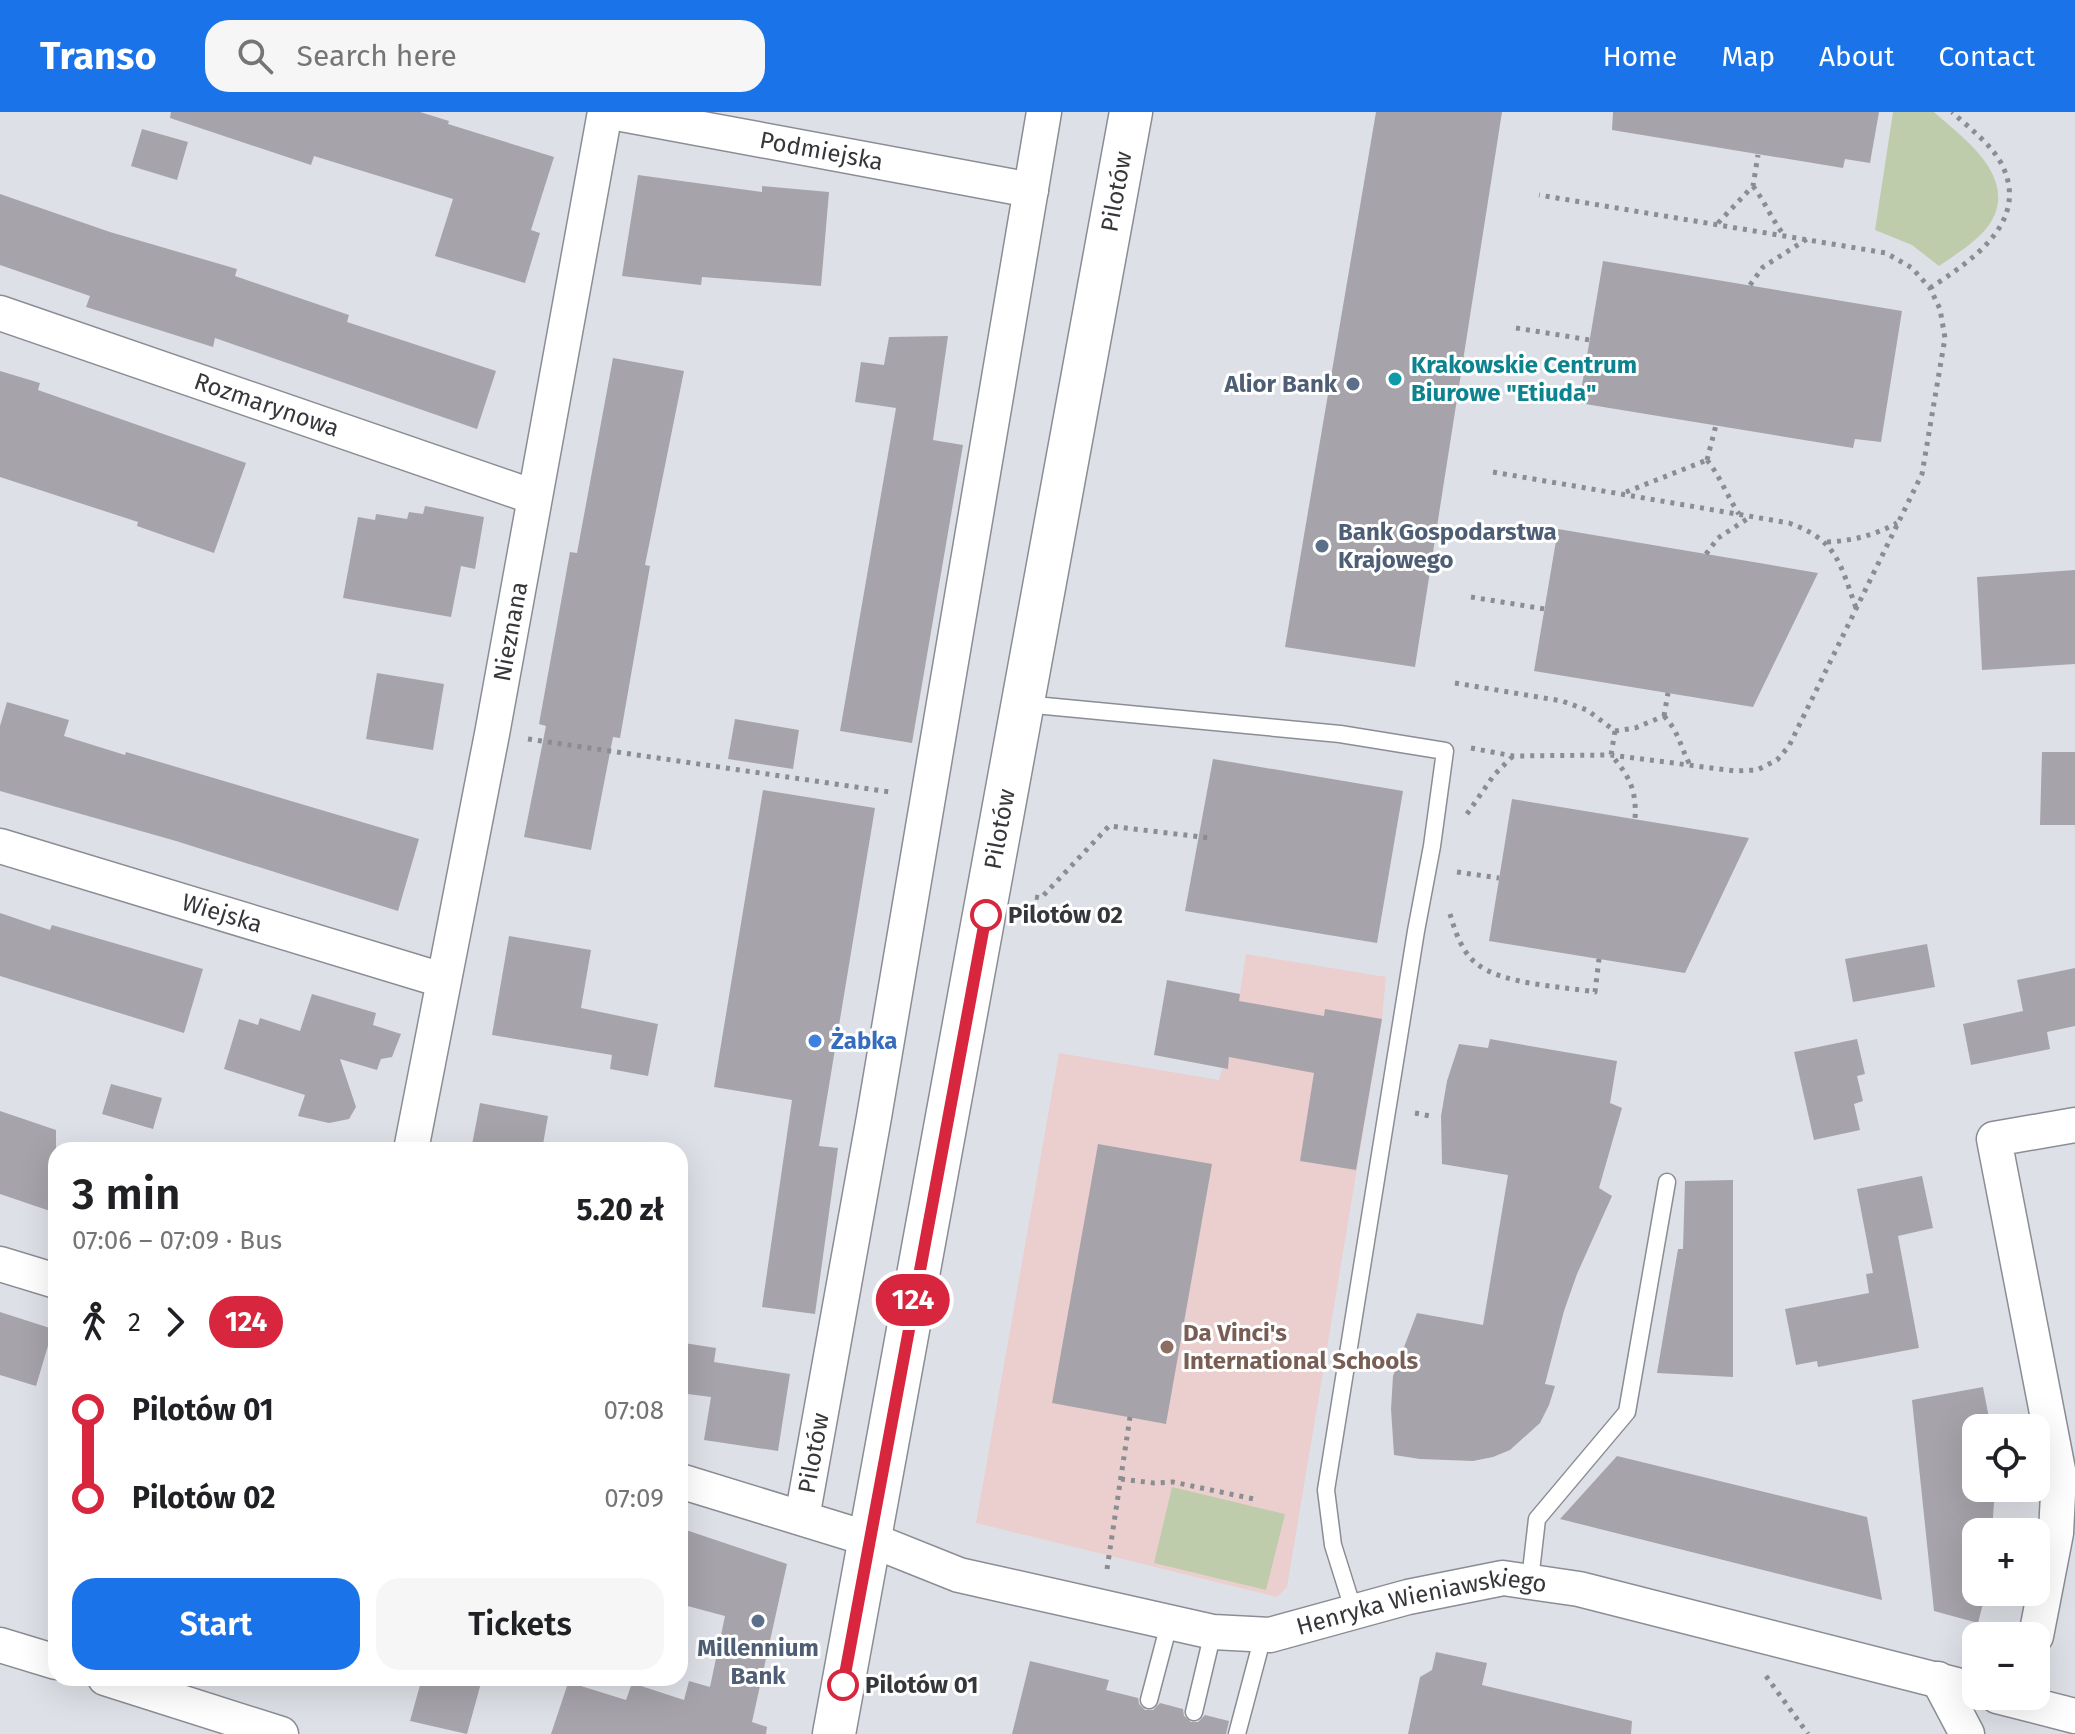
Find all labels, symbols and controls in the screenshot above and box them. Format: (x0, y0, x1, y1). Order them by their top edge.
search box (205, 20, 765, 92)
text: Transo (40, 33, 157, 79)
icon: search (233, 34, 277, 78)
text: Search here (297, 38, 457, 74)
text: Home (1603, 40, 1677, 73)
text: Map (1721, 40, 1775, 73)
text: About (1819, 40, 1894, 73)
text: Contact (1938, 40, 2035, 73)
street label: Podmiejska (757, 126, 885, 176)
street label: Pilotów (1095, 149, 1138, 234)
place label: Krakowskie Centrum Biurowe "Etiuda" (1411, 351, 1637, 407)
street label: Rozmarynowa (191, 367, 343, 443)
place label: Alior Bank (1224, 370, 1338, 398)
marker: Krakowskie Centrum Biurowe "Etiuda" (1386, 370, 1404, 388)
marker: Alior Bank (1344, 375, 1362, 393)
place label: Bank Gospodarstwa Krajowego (1338, 518, 1557, 574)
marker: Bank Gospodarstwa Krajowego (1313, 537, 1331, 555)
street label: Nieznana (488, 579, 533, 684)
street label: Pilotów (979, 787, 1021, 872)
street label: Wiejska (178, 888, 266, 939)
marker: Pilotów 02 (971, 900, 1001, 930)
place label: Pilotów 02 (1008, 901, 1123, 929)
place label: Żabka (831, 1026, 897, 1055)
marker: Żabka (806, 1032, 824, 1050)
text: 3 min (72, 1168, 181, 1221)
text: 5.20 zł (576, 1192, 664, 1228)
text: 07:06 – 07:09 · Bus (72, 1225, 282, 1256)
line badge: 124 (867, 1274, 959, 1326)
text: 124 (892, 1283, 934, 1316)
icon: walk (72, 1300, 116, 1344)
icon: forward (153, 1300, 197, 1344)
text: 124 (225, 1305, 267, 1338)
text: 2 (128, 1307, 141, 1338)
place label: Da Vinci's International Schools (1183, 1319, 1418, 1375)
marker: Da Vinci's International Schools (1158, 1338, 1176, 1356)
text: Pilotów 01 (132, 1392, 274, 1428)
text: 07:08 (603, 1395, 664, 1426)
street label: Pilotów (793, 1411, 835, 1495)
map controls (1962, 1414, 2050, 1710)
button: locate (1962, 1414, 2050, 1502)
text: Pilotów 02 (132, 1480, 276, 1516)
text: 07:09 (604, 1483, 664, 1514)
button: + (1962, 1518, 2050, 1606)
street label: Henryka Wieniawskiego (1293, 1564, 1549, 1641)
button: Start (72, 1578, 360, 1670)
button: Tickets (376, 1578, 664, 1670)
marker: Millennium Bank (749, 1612, 767, 1630)
button: − (1962, 1622, 2050, 1710)
place label: Millennium Bank (697, 1634, 819, 1690)
marker: Pilotów 01 (828, 1670, 858, 1700)
place label: Pilotów 01 (865, 1671, 978, 1699)

